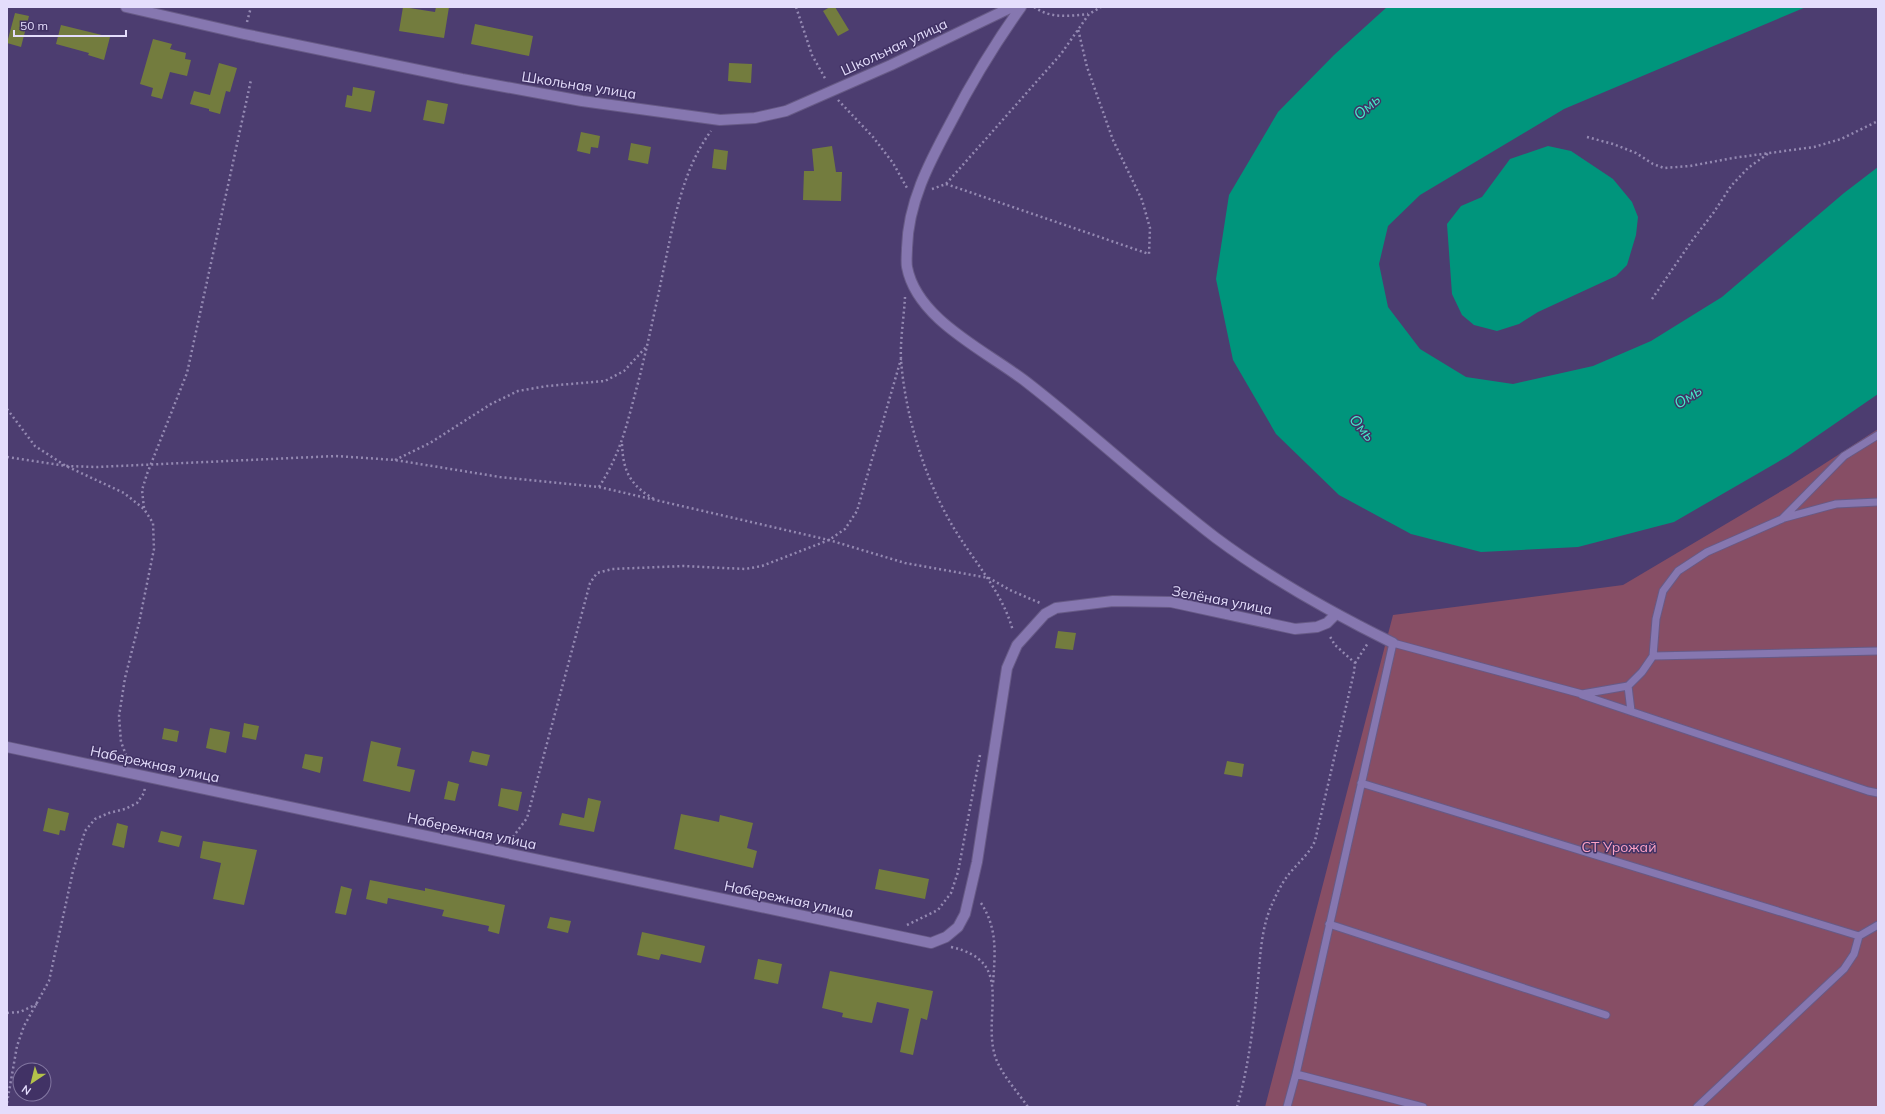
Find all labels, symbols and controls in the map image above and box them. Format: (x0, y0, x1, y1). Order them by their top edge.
scale bar (14, 12, 126, 38)
street label: Школьная улица (838, 14, 950, 80)
text: 50 m (20, 18, 48, 33)
street label: Школьная улица (520, 67, 638, 103)
water label: Омь (1349, 90, 1384, 124)
water label: Омь (1670, 380, 1705, 413)
water label: Омь (1345, 410, 1379, 445)
street label: Зелёная улица (1170, 581, 1274, 619)
street label: Набережная улица (89, 741, 221, 787)
street label: Набережная улица (406, 808, 538, 854)
park label: СТ Урожай (1582, 838, 1656, 856)
street label: Набережная улица (723, 876, 855, 922)
north arrow (12, 1062, 52, 1102)
text: N (19, 1082, 34, 1098)

